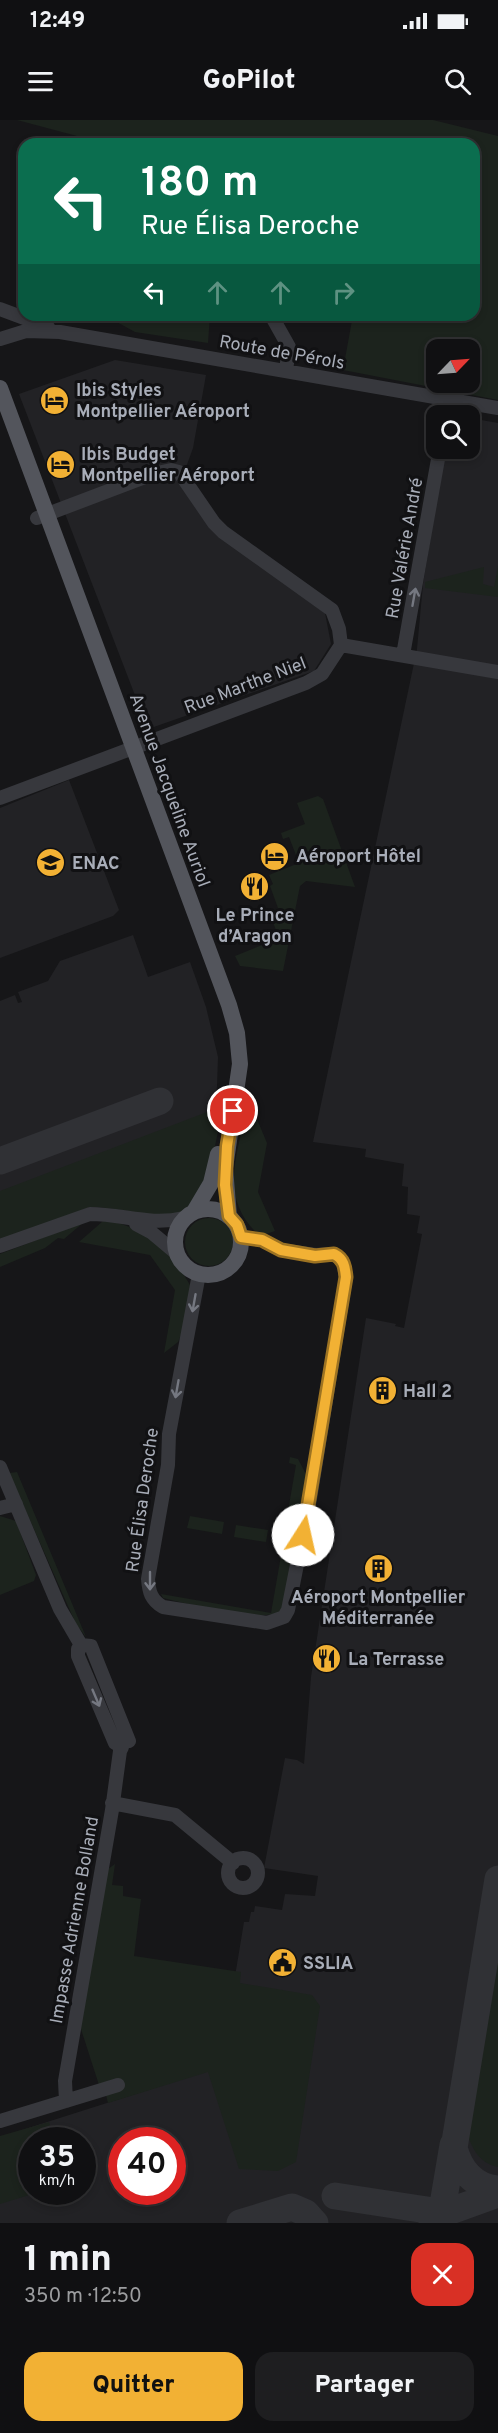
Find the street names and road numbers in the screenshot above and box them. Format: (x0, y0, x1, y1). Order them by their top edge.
street label: Route de Pérols (217, 331, 346, 376)
street label: Rue Valérie André (382, 476, 429, 621)
street label: Rue Marthe Niel (181, 653, 310, 720)
street label: Avenue Jacqueline Auriol (123, 690, 214, 891)
street label: Rue Élisa Deroche (120, 1426, 165, 1574)
street label: Impasse Adrienne Bolland (46, 1815, 105, 2026)

